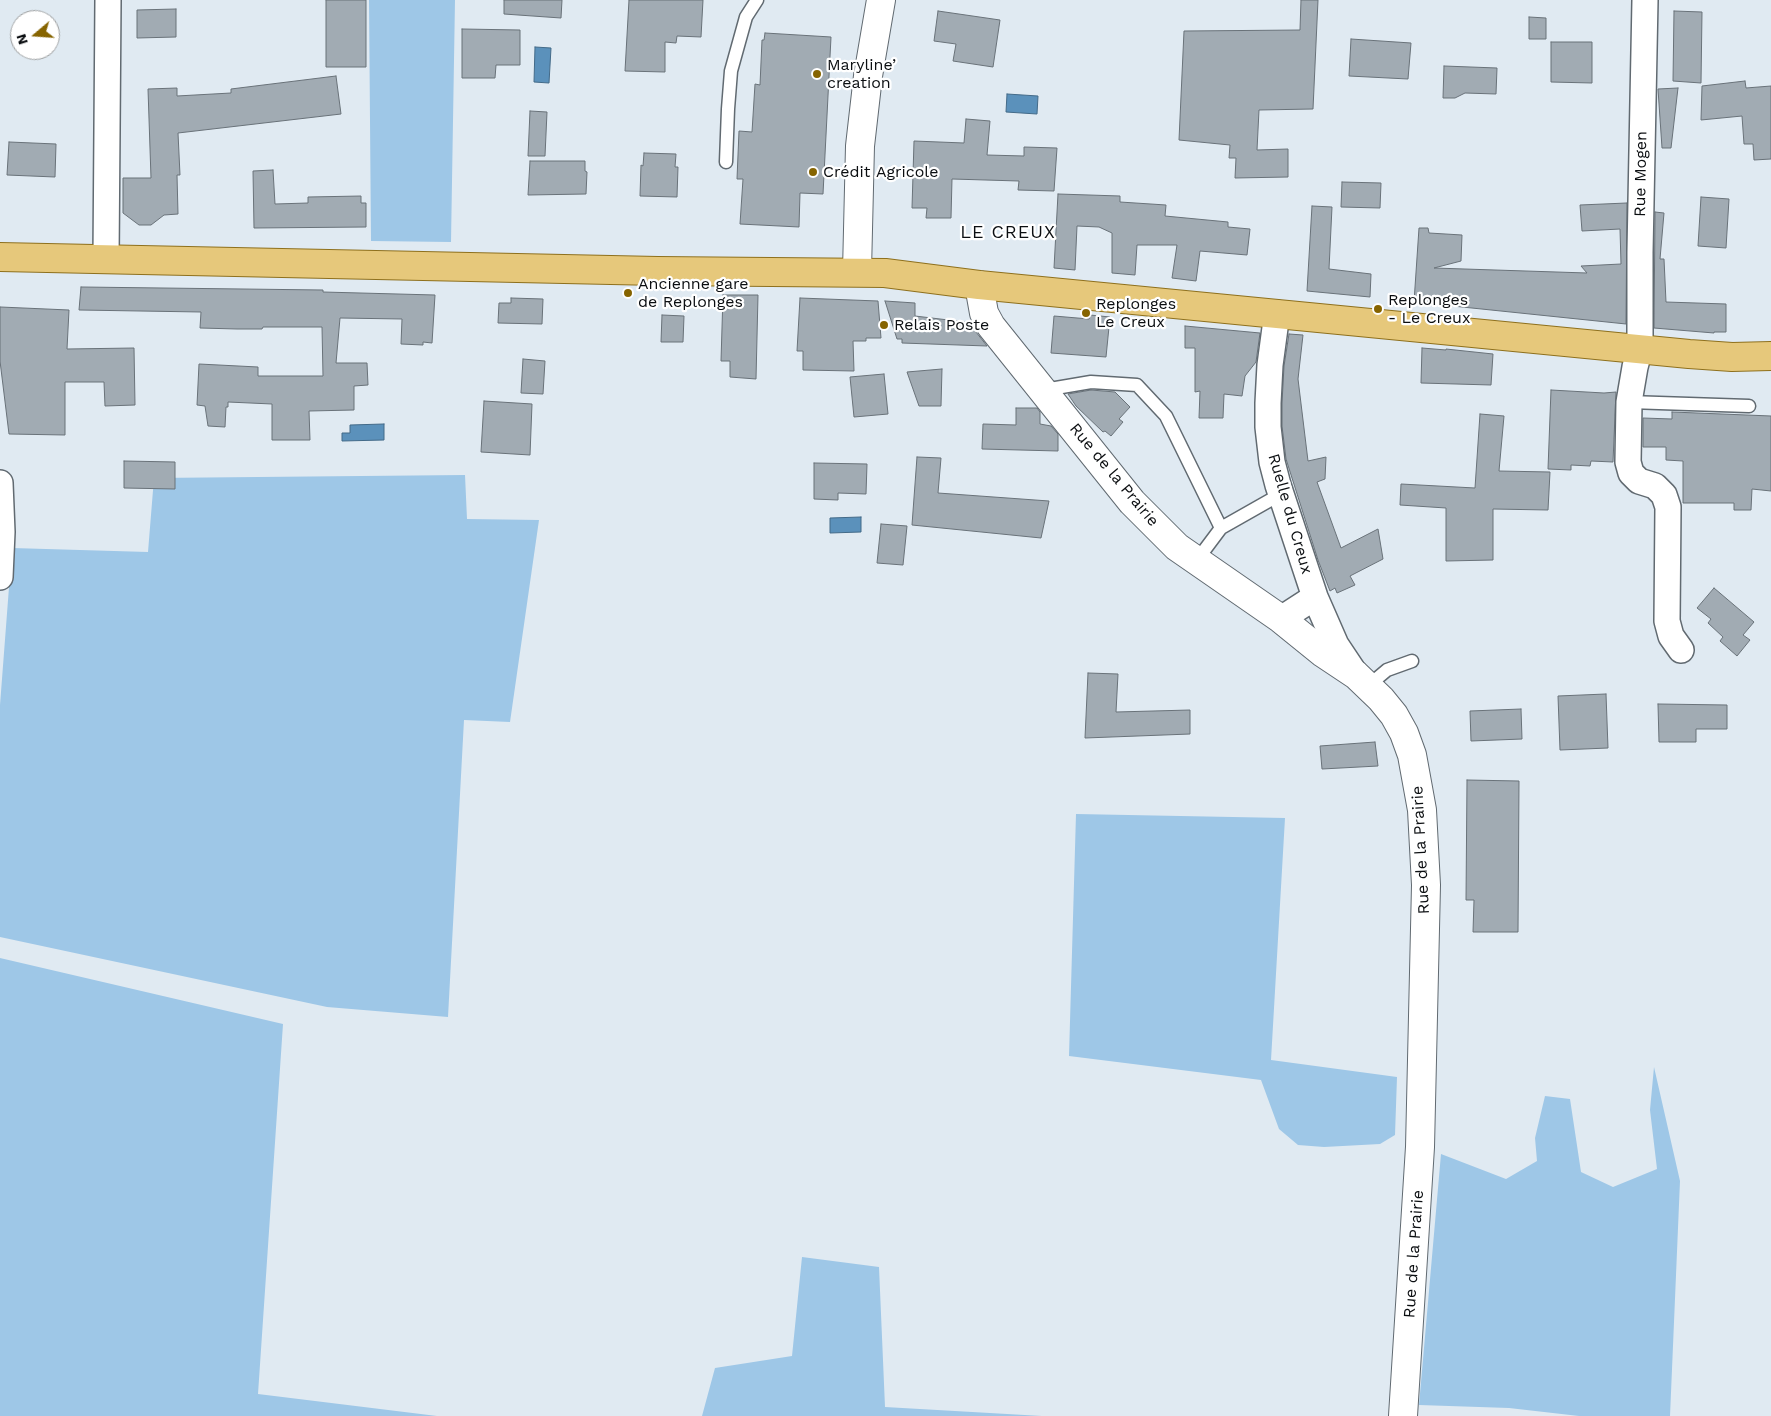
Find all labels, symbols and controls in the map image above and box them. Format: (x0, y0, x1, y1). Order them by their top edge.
north arrow (10, 10, 60, 60)
text: N (12, 32, 31, 47)
place label: Maryline’ creation (827, 55, 896, 93)
marker: Maryline’ creation (811, 68, 823, 80)
street label: Rue Mogen (1631, 131, 1651, 217)
place label: Crédit Agricole (823, 162, 938, 182)
marker: Crédit Agricole (807, 166, 819, 178)
district label: LE CREUX (959, 222, 1057, 244)
place label: Ancienne gare de Replonges (638, 274, 748, 312)
marker: Ancienne gare de Replonges (622, 287, 634, 299)
place label: Replonges - Le Creux (1388, 290, 1471, 328)
place label: Replonges Le Creux (1096, 294, 1176, 332)
marker: Replonges - Le Creux (1372, 303, 1384, 315)
marker: Replonges Le Creux (1080, 307, 1092, 319)
place label: Relais Poste (894, 315, 989, 335)
marker: Relais Poste (878, 319, 890, 331)
street label: Rue de la Prairie (1065, 420, 1163, 530)
street label: Ruelle du Creux (1264, 452, 1316, 576)
street label: Rue de la Prairie (1408, 785, 1434, 915)
street label: Rue de la Prairie (1400, 1189, 1428, 1319)

